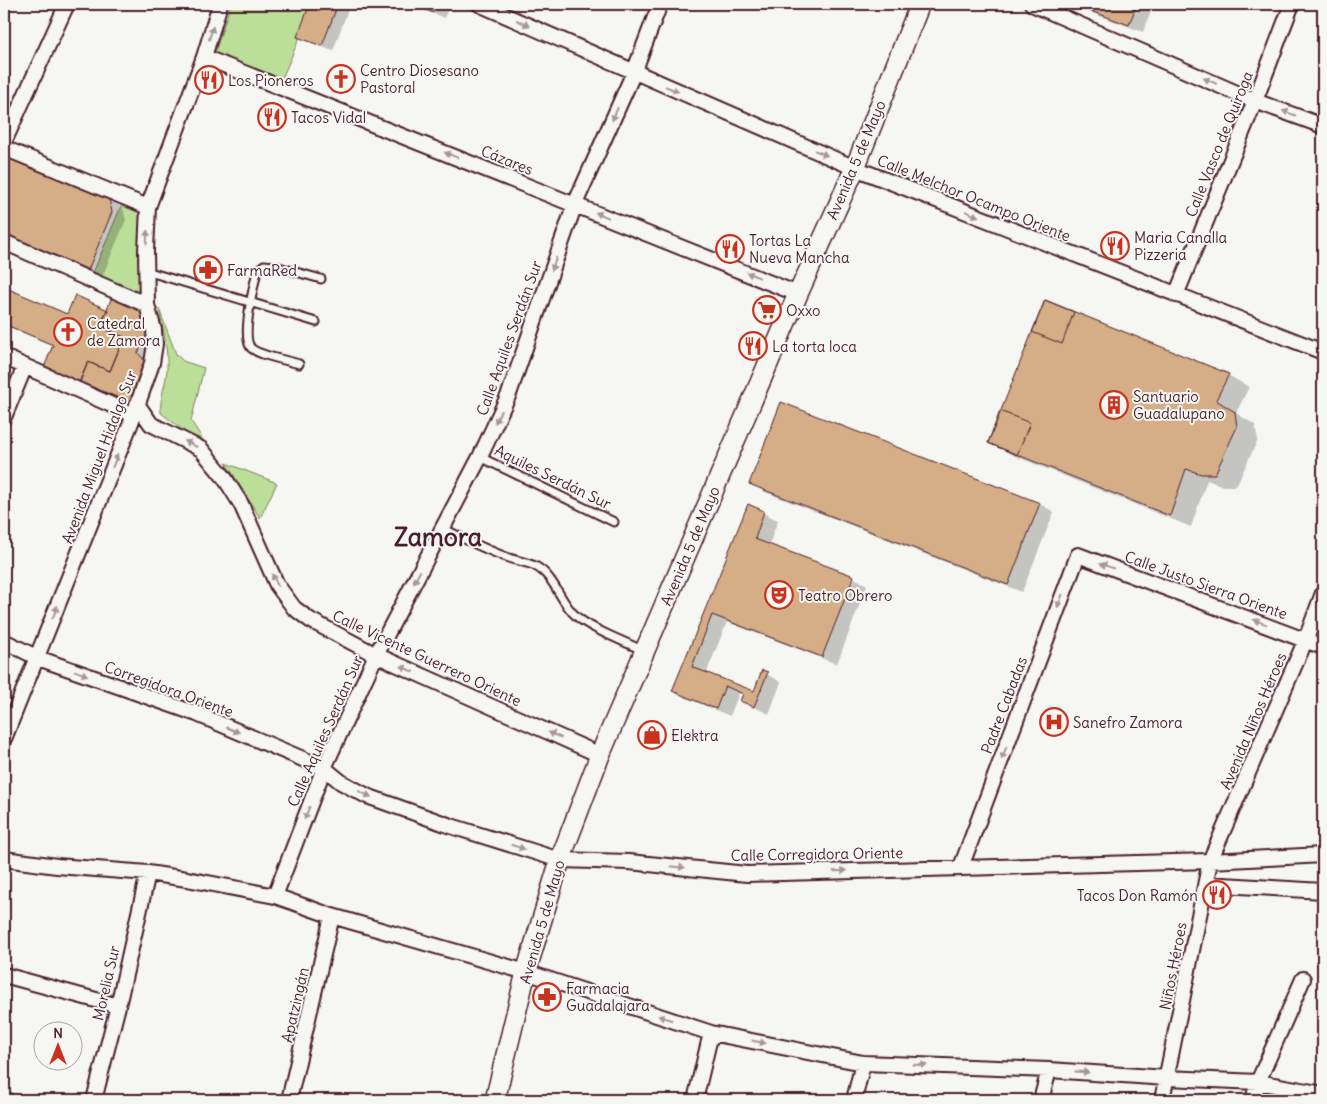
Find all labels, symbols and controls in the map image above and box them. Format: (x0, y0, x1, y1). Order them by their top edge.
one-way arrow (516, 20, 530, 28)
one-way arrow (208, 25, 216, 40)
place label: Centro Diosesano Pastoral (360, 61, 479, 97)
church icon: Centro Diosesano Pastoral (326, 64, 356, 94)
restaurant icon: Los Pioneros (194, 65, 224, 95)
street label: Calle Vasco de Quiroga (1181, 68, 1257, 220)
place label: Los Pioneros (228, 71, 314, 90)
one-way arrow (1203, 77, 1217, 85)
one-way arrow (665, 85, 679, 93)
street label: Avenida 5 de Mayo (822, 97, 890, 223)
restaurant icon: Tacos Vidal (257, 102, 287, 132)
one-way arrow (611, 107, 619, 121)
place label: Tacos Vidal (291, 108, 366, 127)
one-way arrow (1281, 109, 1296, 117)
street label: Cázares (478, 141, 536, 179)
one-way arrow (814, 150, 828, 158)
street label: Calle Melchor Ocampo Oriente (875, 150, 1073, 246)
one-way arrow (443, 151, 458, 159)
one-way arrow (594, 211, 609, 219)
one-way arrow (965, 211, 979, 219)
one-way arrow (143, 228, 151, 244)
place label: Maria Canalla Pizzeria (1134, 228, 1228, 264)
place label: Tortas La Nueva Mancha (749, 231, 850, 267)
restaurant icon: Maria Canalla Pizzeria (1100, 231, 1130, 261)
restaurant icon: Tortas La Nueva Mancha (715, 234, 745, 264)
pharmacy icon: FarmaRed (193, 255, 223, 285)
one-way arrow (550, 257, 558, 272)
street label: Calle Aquiles Serdán Sur (472, 258, 546, 418)
place label: FarmaRed (227, 261, 297, 280)
one-way arrow (746, 271, 760, 279)
supermarket icon: Oxxo (752, 295, 782, 325)
place label: Oxxo (786, 301, 821, 320)
place label: Catedral de Zamora (87, 314, 161, 350)
church icon: Catedral de Zamora (53, 317, 83, 347)
restaurant icon: La torta loca (738, 331, 768, 361)
place label: La torta loca (772, 337, 857, 356)
street label: Avenida Miguel Hidalgo Sur (57, 368, 141, 546)
place label: Santuario Guadalupano (1133, 387, 1225, 423)
building icon: Santuario Guadalupano (1099, 390, 1129, 420)
one-way arrow (494, 410, 502, 424)
one-way arrow (184, 440, 198, 448)
street label: Aquiles Serdán Sur (492, 441, 614, 513)
one-way arrow (111, 453, 119, 468)
street label: Avenida 5 de Mayo (656, 483, 724, 609)
district label: Zamora (394, 521, 482, 553)
street label: Calle Justo Sierra Oriente (1122, 547, 1290, 623)
one-way arrow (1100, 562, 1115, 569)
one-way arrow (413, 570, 421, 584)
one-way arrow (271, 573, 279, 587)
theatre icon: Teatro Obrero (764, 580, 794, 610)
place label: Teatro Obrero (798, 586, 893, 605)
one-way arrow (1056, 594, 1064, 608)
one-way arrow (52, 605, 60, 619)
street label: Calle Vicente Guerrero Oriente (330, 606, 524, 710)
one-way arrow (1252, 618, 1267, 626)
street label: Avenida Niños Héroes (1216, 649, 1291, 792)
street label: Calle Aquiles Serdán Sur (283, 652, 367, 810)
street label: Padre Cabadas (977, 654, 1031, 756)
street label: Corregidora Oriente (102, 657, 236, 721)
one-way arrow (400, 664, 414, 672)
one-way arrow (73, 670, 88, 677)
hospital icon: Sanefro Zamora (1039, 707, 1069, 737)
place label: Sanefro Zamora (1073, 713, 1183, 732)
shop icon: Elektra (637, 720, 667, 750)
one-way arrow (226, 726, 240, 734)
place label: Elektra (671, 726, 719, 745)
one-way arrow (548, 731, 562, 739)
one-way arrow (999, 746, 1007, 760)
one-way arrow (357, 790, 372, 798)
one-way arrow (302, 806, 310, 821)
one-way arrow (511, 843, 526, 851)
street label: Calle Corregidora Oriente (731, 843, 903, 865)
street label: Avenida 5 de Mayo (515, 858, 569, 986)
one-way arrow (671, 863, 687, 871)
one-way arrow (833, 866, 849, 874)
restaurant icon: Tacos Don Ramón (1202, 880, 1232, 910)
place label: Tacos Don Ramón (1077, 886, 1198, 905)
street label: Niños Héroes (1155, 920, 1191, 1012)
street label: Morelia Sur (88, 944, 124, 1022)
street label: Apatzingán (277, 965, 313, 1044)
place label: Farmacia Guadalajara (566, 979, 650, 1015)
pharmacy icon: Farmacia Guadalajara (532, 982, 562, 1012)
one-way arrow (657, 1013, 672, 1021)
north arrow (32, 1022, 82, 1072)
text: N (53, 1024, 63, 1042)
one-way arrow (751, 1039, 767, 1047)
one-way arrow (912, 1061, 928, 1069)
one-way arrow (1074, 1068, 1090, 1076)

